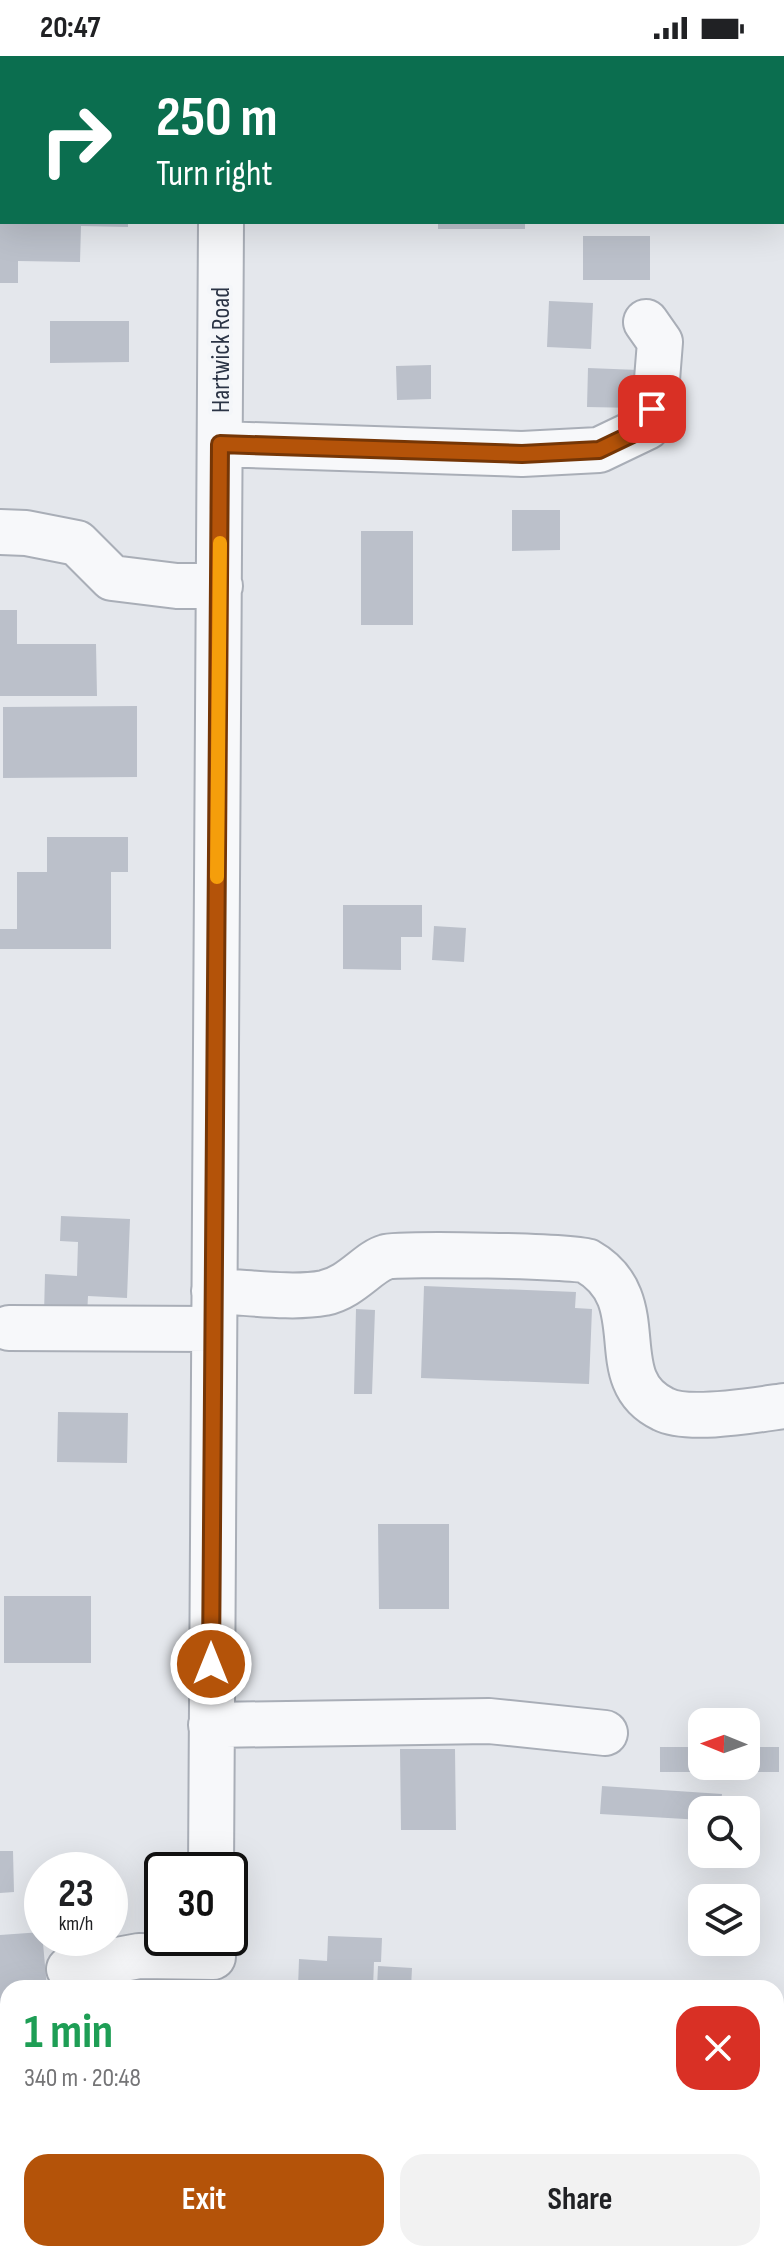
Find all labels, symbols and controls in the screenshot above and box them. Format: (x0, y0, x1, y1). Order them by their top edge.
text: 20:47 (40, 10, 100, 46)
text: 250 m (156, 85, 278, 152)
icon: right (24, 88, 128, 192)
text: Turn right (156, 153, 273, 196)
street label: Hartwick Road (206, 287, 237, 413)
pin (618, 375, 686, 443)
icon: arrive (630, 387, 674, 431)
position arrow (169, 1622, 253, 1706)
north arrow (688, 1708, 760, 1780)
map controls (688, 1708, 760, 1956)
button: search (688, 1796, 760, 1868)
speed limit sign: 30 (144, 1852, 248, 1956)
text: 23 (58, 1870, 94, 1918)
button: layers (688, 1884, 760, 1956)
text: km/h (59, 1912, 93, 1936)
text: 1 min (24, 2004, 113, 2061)
button: close (676, 2006, 760, 2090)
text: 340 m · 20:48 (24, 2063, 141, 2094)
button: Exit (24, 2154, 384, 2246)
button: Share (400, 2154, 760, 2246)

